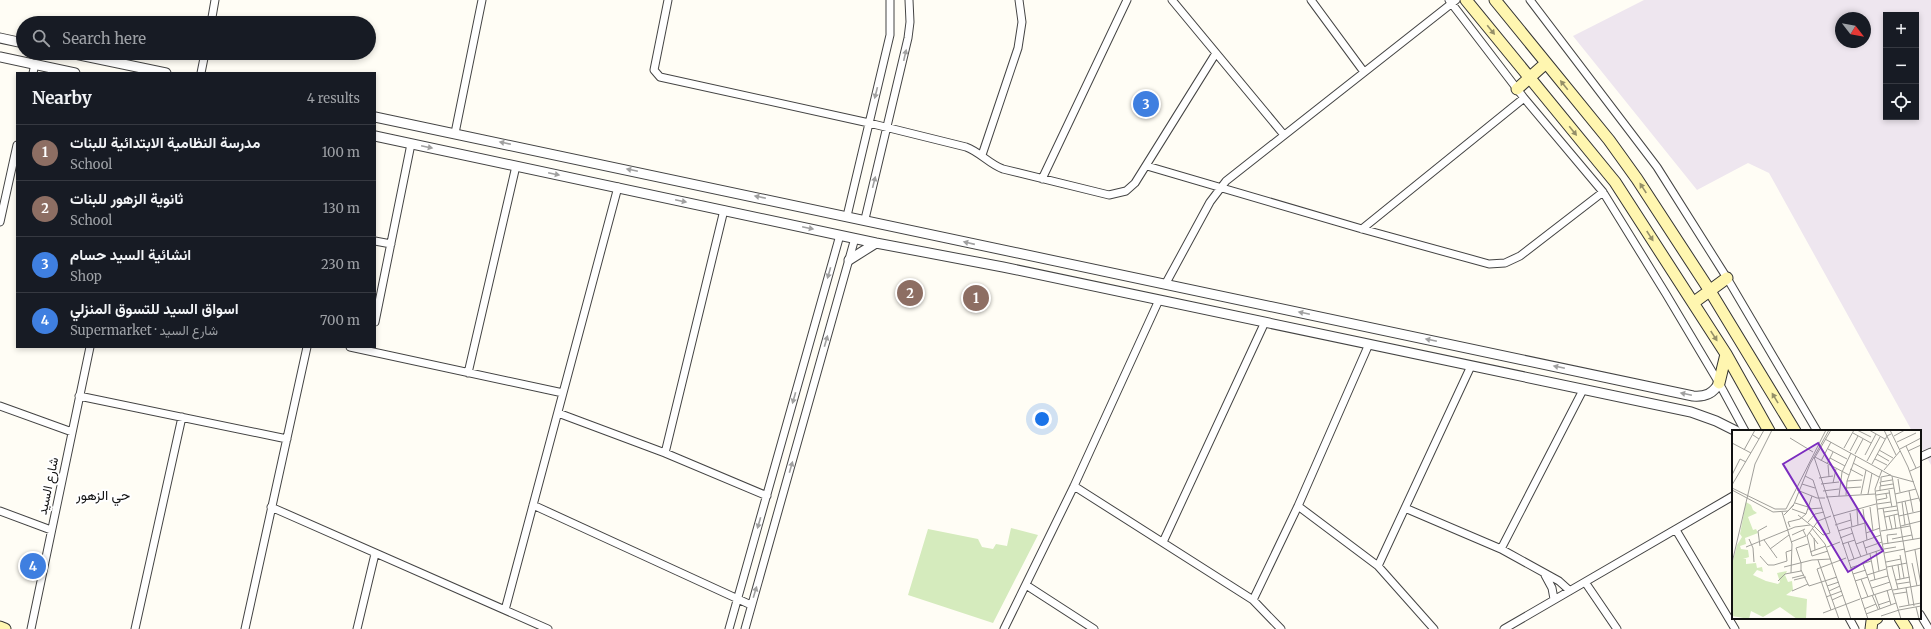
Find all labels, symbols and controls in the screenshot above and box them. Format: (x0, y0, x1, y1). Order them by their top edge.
north arrow (1835, 12, 1871, 48)
map controls (1883, 12, 1919, 120)
button: + (1883, 12, 1919, 48)
search box (16, 16, 376, 60)
one-way arrow (1486, 25, 1495, 36)
icon: search (30, 27, 52, 49)
text: Search here (62, 29, 146, 48)
button: − (1883, 48, 1919, 84)
one-way arrow (902, 49, 908, 61)
one-way arrow (1559, 79, 1568, 90)
button: locate (1883, 84, 1919, 120)
text: Nearby (32, 87, 92, 109)
one-way arrow (873, 87, 879, 99)
pin: 3 (1133, 89, 1159, 119)
text: 4 results (307, 90, 360, 107)
one-way arrow (1569, 125, 1577, 136)
text: مدرسة النظامية الابتدائية للبنات (70, 133, 260, 152)
one-way arrow (499, 140, 511, 146)
text: 1 (42, 144, 48, 161)
text: 100 m (322, 144, 360, 161)
one-way arrow (421, 144, 433, 150)
text: School (70, 156, 112, 173)
one-way arrow (626, 167, 639, 173)
one-way arrow (548, 171, 560, 177)
one-way arrow (872, 175, 878, 188)
one-way arrow (1639, 182, 1647, 193)
text: ثانوية الزهور للبنات (70, 189, 183, 208)
one-way arrow (754, 194, 766, 200)
one-way arrow (675, 198, 687, 204)
text: 2 (41, 200, 49, 217)
text: 130 m (323, 200, 360, 217)
text: School (70, 212, 112, 229)
one-way arrow (802, 226, 815, 232)
one-way arrow (1646, 230, 1653, 241)
one-way arrow (963, 239, 975, 245)
text: انشائية السيد حسام (70, 245, 191, 264)
text: 3 (41, 256, 49, 273)
text: 230 m (321, 256, 360, 273)
one-way arrow (826, 267, 832, 279)
text: Shop (70, 268, 102, 285)
pin: 2 (897, 278, 923, 308)
pin: 1 (963, 283, 989, 313)
text: اسواق السيد للتسوق المنزلي (70, 299, 239, 318)
one-way arrow (1298, 309, 1310, 315)
text: 4 (41, 312, 49, 329)
text: 700 m (320, 312, 360, 329)
text: Supermarket · شارع السيد (70, 322, 218, 339)
one-way arrow (1710, 331, 1718, 341)
one-way arrow (823, 335, 829, 347)
one-way arrow (1425, 336, 1438, 342)
one-way arrow (1552, 364, 1565, 370)
one-way arrow (1680, 391, 1692, 397)
one-way arrow (791, 392, 797, 404)
one-way arrow (1771, 392, 1778, 404)
your location (1032, 409, 1052, 429)
inset map (1732, 430, 1921, 619)
street label: شارع السيد (34, 456, 63, 517)
one-way arrow (788, 460, 794, 472)
district label: حي الزهور (75, 486, 130, 507)
one-way arrow (756, 517, 762, 529)
pin: 4 (20, 551, 46, 581)
one-way arrow (752, 585, 758, 597)

